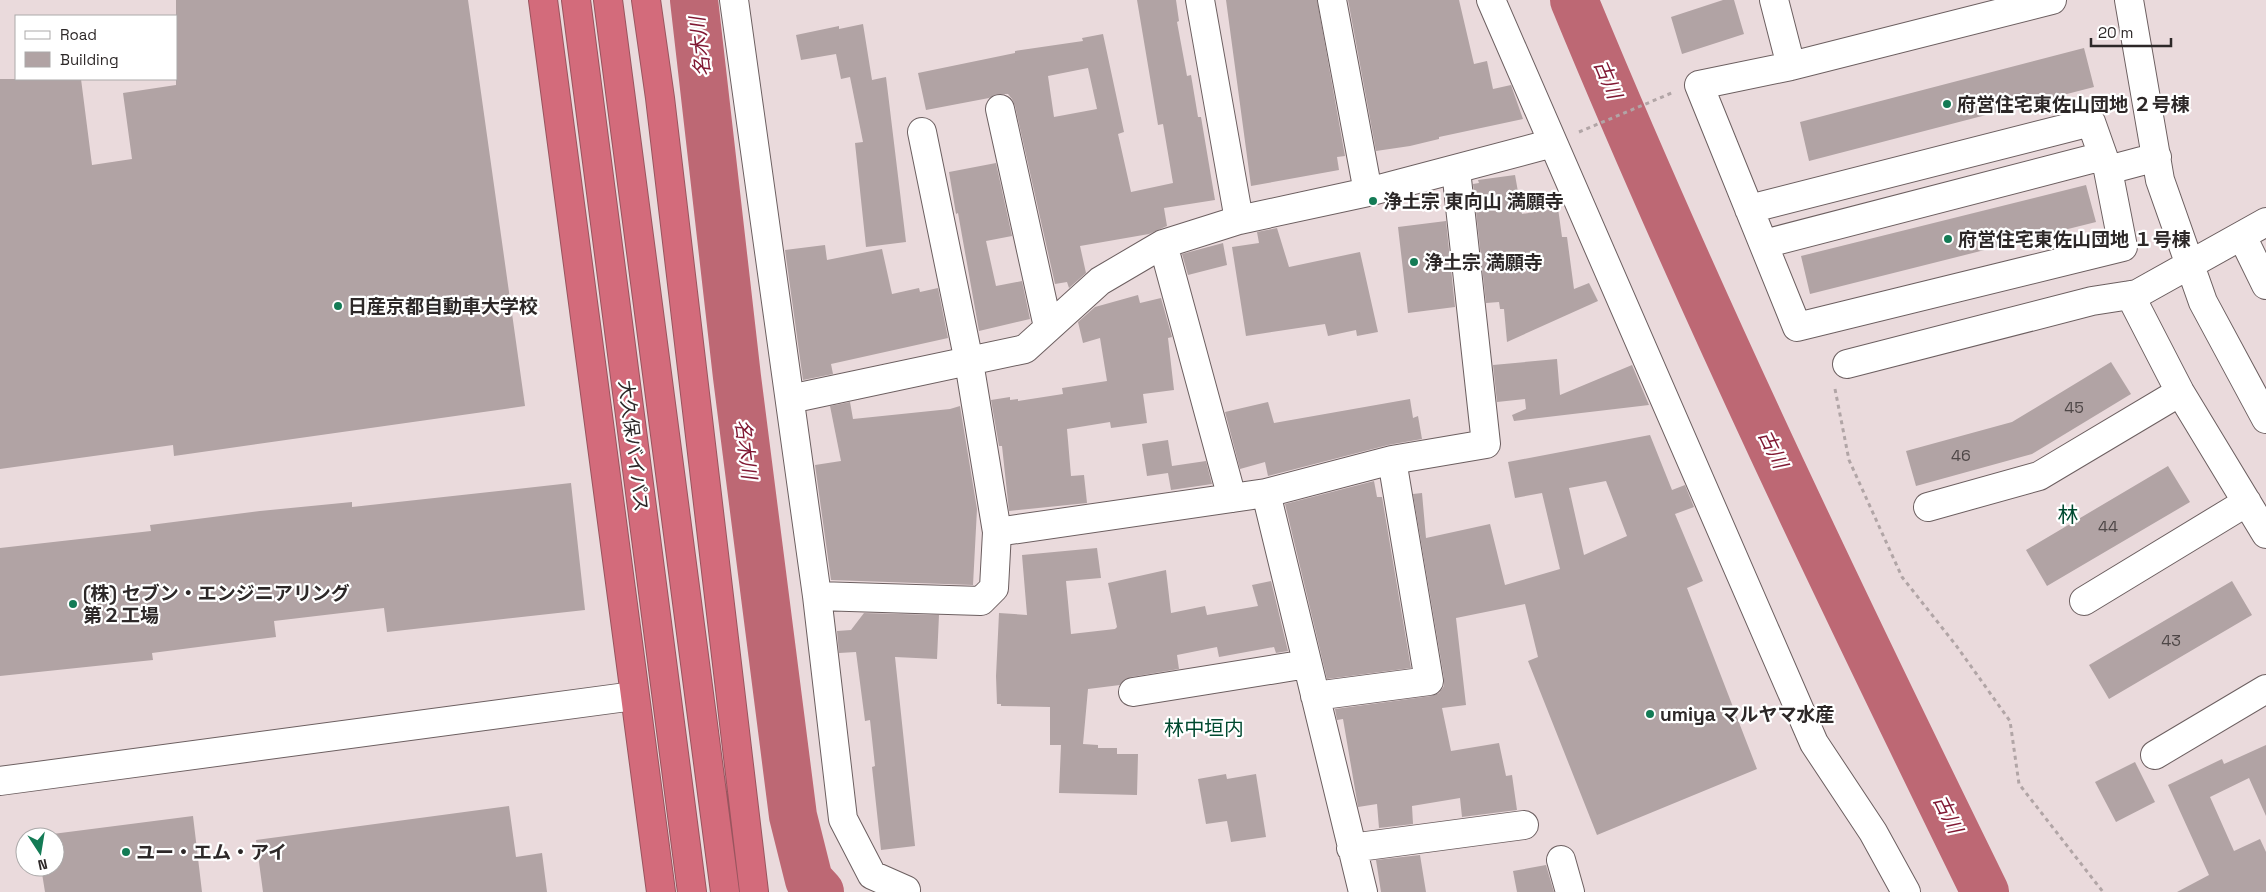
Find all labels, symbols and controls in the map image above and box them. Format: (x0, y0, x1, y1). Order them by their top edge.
water label: 名木川 (684, 14, 716, 78)
legend (15, 15, 178, 80)
scale bar (2091, 15, 2171, 47)
text: 20 m (2098, 23, 2133, 42)
text: Road (60, 25, 97, 44)
text: Building (60, 50, 119, 69)
water label: 古川 (1588, 56, 1629, 104)
place label: 府営住宅東佐山団地 ２号棟 (1957, 92, 2190, 117)
marker: 府営住宅東佐山団地 ２号棟 (1941, 98, 1953, 110)
place label: 浄土宗 東向山 満願寺 (1383, 189, 1564, 214)
marker: 浄土宗 東向山 満願寺 (1367, 195, 1379, 207)
place label: 府営住宅東佐山団地 １号棟 (1958, 227, 2191, 252)
marker: 府営住宅東佐山団地 １号棟 (1942, 233, 1954, 245)
place label: 浄土宗 満願寺 (1424, 250, 1543, 275)
marker: 浄土宗 満願寺 (1408, 256, 1420, 268)
place label: 日産京都自動車大学校 (348, 294, 538, 319)
marker: 日産京都自動車大学校 (332, 300, 344, 312)
street label: 大久保バイパス (613, 379, 654, 513)
house number: 45 (2064, 397, 2084, 418)
water label: 名木川 (729, 418, 763, 482)
water label: 古川 (1753, 425, 1794, 474)
house number: 46 (1951, 445, 1971, 466)
district label: 林 (2058, 501, 2079, 528)
house number: 44 (2098, 516, 2118, 537)
place label: (株) セブン・エンジニアリング 第２工場 (83, 581, 350, 628)
marker: (株) セブン・エンジニアリング 第２工場 (67, 598, 79, 610)
house number: 43 (2161, 630, 2181, 651)
place label: umiya マルヤマ水産 (1660, 702, 1835, 727)
marker: umiya マルヤマ水産 (1644, 708, 1656, 720)
district label: 林中垣内 (1164, 715, 1244, 741)
water label: 古川 (1928, 790, 1969, 839)
north arrow (15, 827, 65, 877)
place label: ユー・エム・アイ (136, 840, 287, 865)
marker: ユー・エム・アイ (120, 846, 132, 858)
text: N (36, 855, 49, 874)

